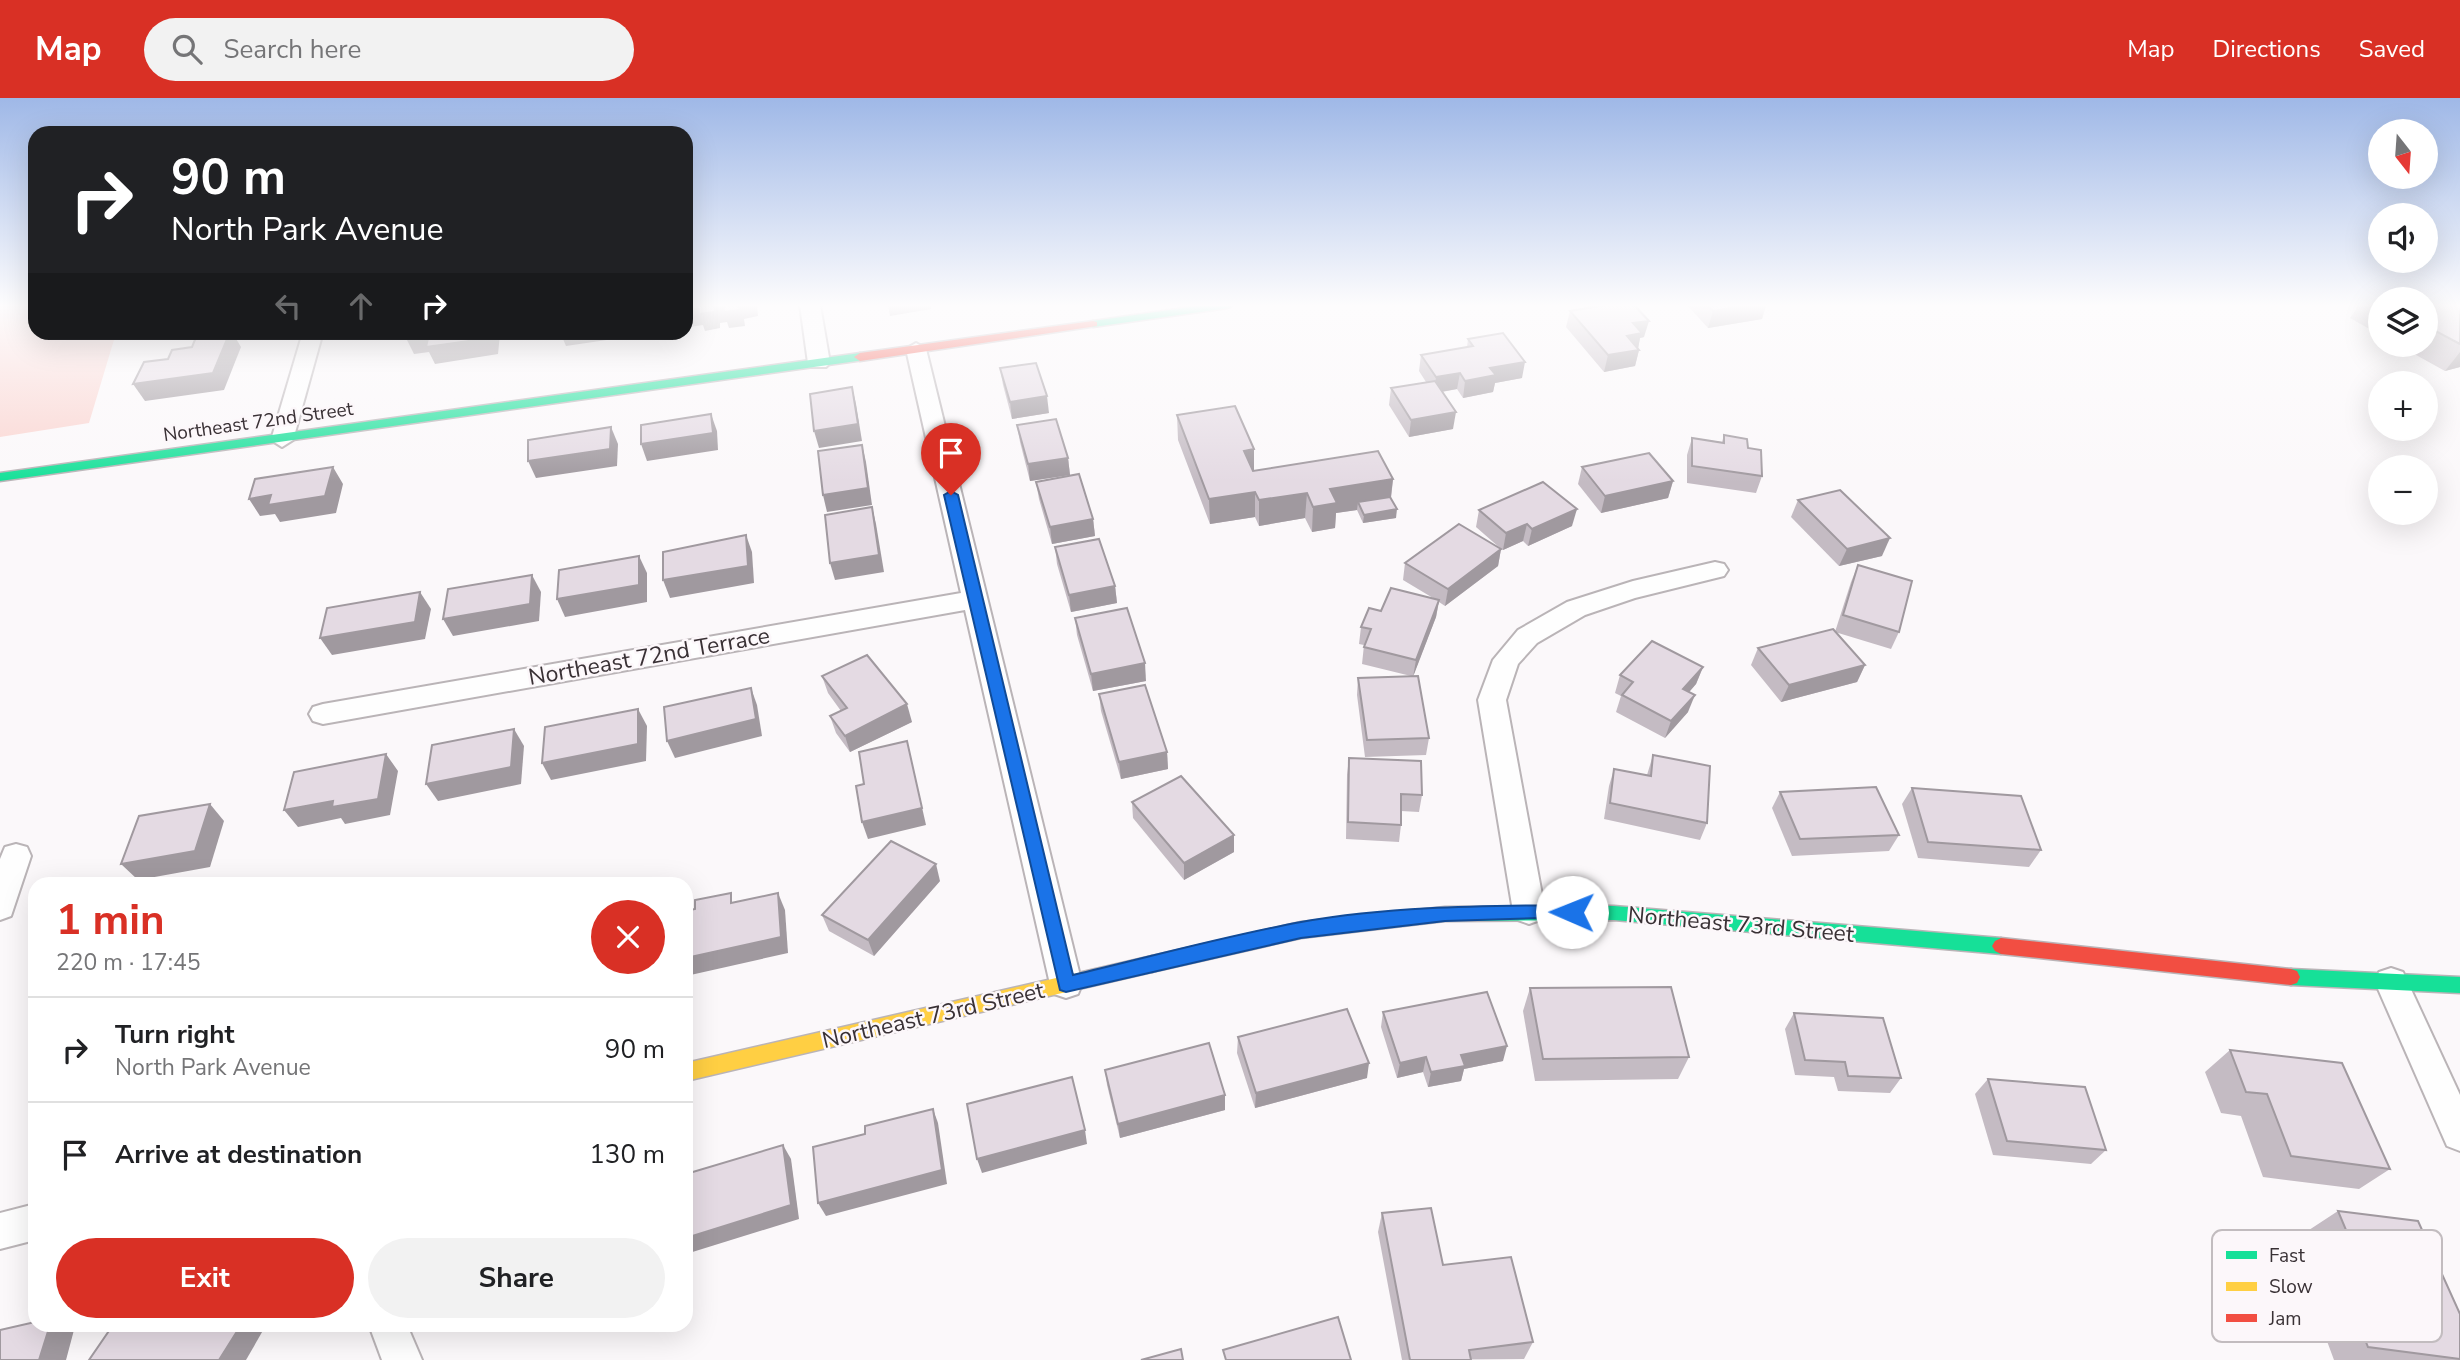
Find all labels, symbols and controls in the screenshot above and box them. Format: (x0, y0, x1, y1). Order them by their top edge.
search box (144, 18, 634, 81)
text: Map (35, 27, 102, 72)
icon: search (168, 30, 206, 68)
text: Search here (224, 32, 361, 67)
text: Map (2127, 33, 2174, 65)
text: Directions (2212, 33, 2321, 65)
text: Saved (2359, 33, 2425, 65)
north arrow (2368, 119, 2438, 189)
map controls (2368, 119, 2438, 525)
text: 90 m (171, 144, 286, 211)
icon: right (56, 154, 147, 245)
button: sound (2368, 203, 2438, 273)
text: North Park Avenue (171, 208, 443, 251)
icon: left (269, 287, 307, 325)
icon: ahead (342, 287, 380, 325)
icon: right (415, 287, 453, 325)
button: layers (2368, 287, 2438, 357)
button: + (2368, 371, 2438, 441)
street label: Northeast 72nd Street (161, 396, 355, 448)
pin (921, 423, 981, 495)
icon: arrive (932, 434, 970, 472)
button: − (2368, 455, 2438, 525)
street label: Northeast 72nd Terrace (526, 620, 772, 693)
position arrow (1535, 875, 1609, 949)
text: 1 min (56, 892, 165, 949)
street label: Northeast 73rd Street (1627, 899, 1856, 950)
button: close (591, 900, 665, 974)
text: 220 m · 17:45 (56, 947, 201, 978)
street label: Northeast 73rd Street (819, 975, 1048, 1056)
text: Turn right (115, 1017, 234, 1052)
icon: right (56, 1031, 94, 1069)
text: 90 m (605, 1032, 665, 1067)
text: North Park Avenue (115, 1052, 311, 1083)
icon: arrive (56, 1136, 94, 1174)
text: Arrive at destination (115, 1137, 362, 1172)
text: 130 m (589, 1137, 665, 1172)
legend (2212, 1230, 2442, 1342)
button: Exit (56, 1238, 354, 1318)
button: Share (368, 1238, 665, 1318)
text: Fast (2269, 1243, 2305, 1269)
text: Slow (2269, 1274, 2313, 1300)
text: Jam (2268, 1306, 2302, 1332)

